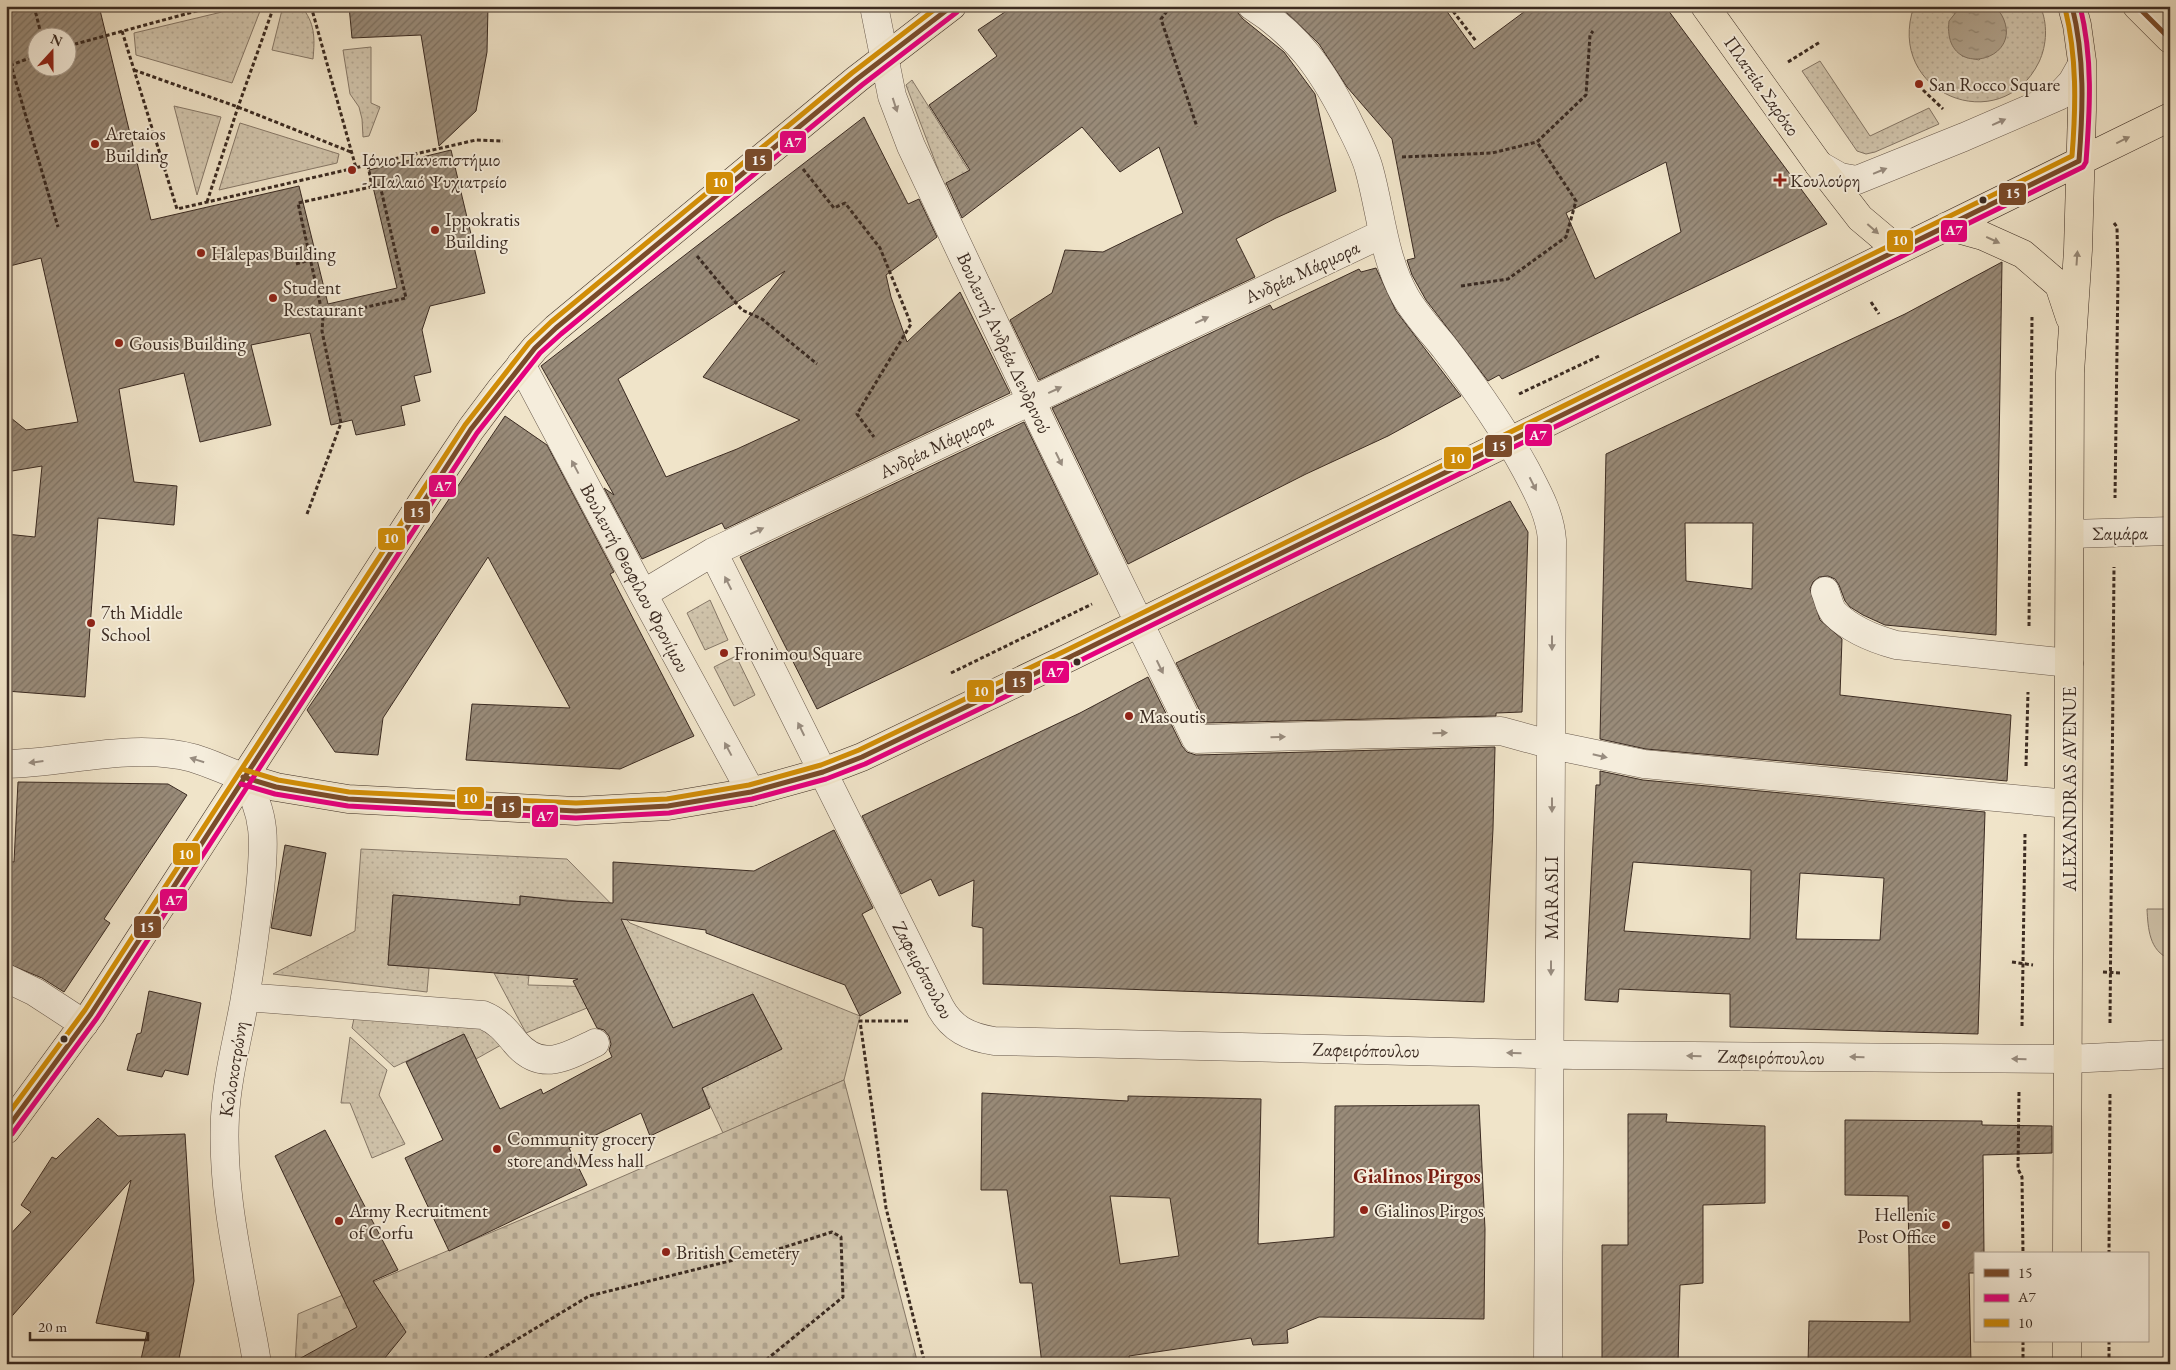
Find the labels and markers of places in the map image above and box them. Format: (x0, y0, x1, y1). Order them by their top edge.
place label: San Rocco Square (1929, 72, 2060, 97)
marker: San Rocco Square (1913, 78, 1925, 90)
place label: Aretaios Building (104, 121, 169, 168)
marker: Aretaios Building (89, 138, 101, 150)
place label: Ιόνιο Πανεπιστήμιο - Παλαιό Ψυχιατρείο (362, 147, 507, 194)
marker: Ιόνιο Πανεπιστήμιο - Παλαιό Ψυχιατρείο (346, 164, 358, 176)
place label: Κουλούρη (1790, 168, 1860, 193)
marker: Κουλούρη (1774, 174, 1786, 186)
unlabelled marker (1978, 195, 1988, 205)
place label: Ippokratis Building (445, 207, 520, 254)
marker: Ippokratis Building (429, 224, 441, 236)
place label: Halepas Building (211, 241, 337, 266)
marker: Halepas Building (195, 247, 207, 259)
place label: Student Restaurant (283, 275, 364, 322)
marker: Student Restaurant (267, 292, 279, 304)
place label: Gousis Building (129, 331, 247, 356)
marker: Gousis Building (113, 337, 125, 349)
place label: 7th Middle School (101, 600, 183, 647)
marker: 7th Middle School (85, 617, 97, 629)
place label: Fronimou Square (734, 641, 862, 666)
marker: Fronimou Square (718, 647, 730, 659)
unlabelled marker (1072, 657, 1082, 667)
place label: Masoutis (1139, 704, 1206, 729)
marker: Masoutis (1123, 710, 1135, 722)
unlabelled marker (59, 1034, 69, 1044)
place label: Community grocery store and Mess hall (507, 1126, 656, 1173)
marker: Community grocery store and Mess hall (491, 1143, 503, 1155)
place label: Army Recruitment of Corfu (348, 1198, 488, 1245)
place label: Gialinos Pirgos (1374, 1198, 1484, 1223)
place label: Hellenic Post Office (1857, 1202, 1936, 1249)
marker: Gialinos Pirgos (1358, 1204, 1370, 1216)
marker: Army Recruitment of Corfu (333, 1215, 345, 1227)
marker: Hellenic Post Office (1940, 1219, 1952, 1231)
place label: British Cemetery (676, 1240, 800, 1265)
marker: British Cemetery (660, 1246, 672, 1258)

